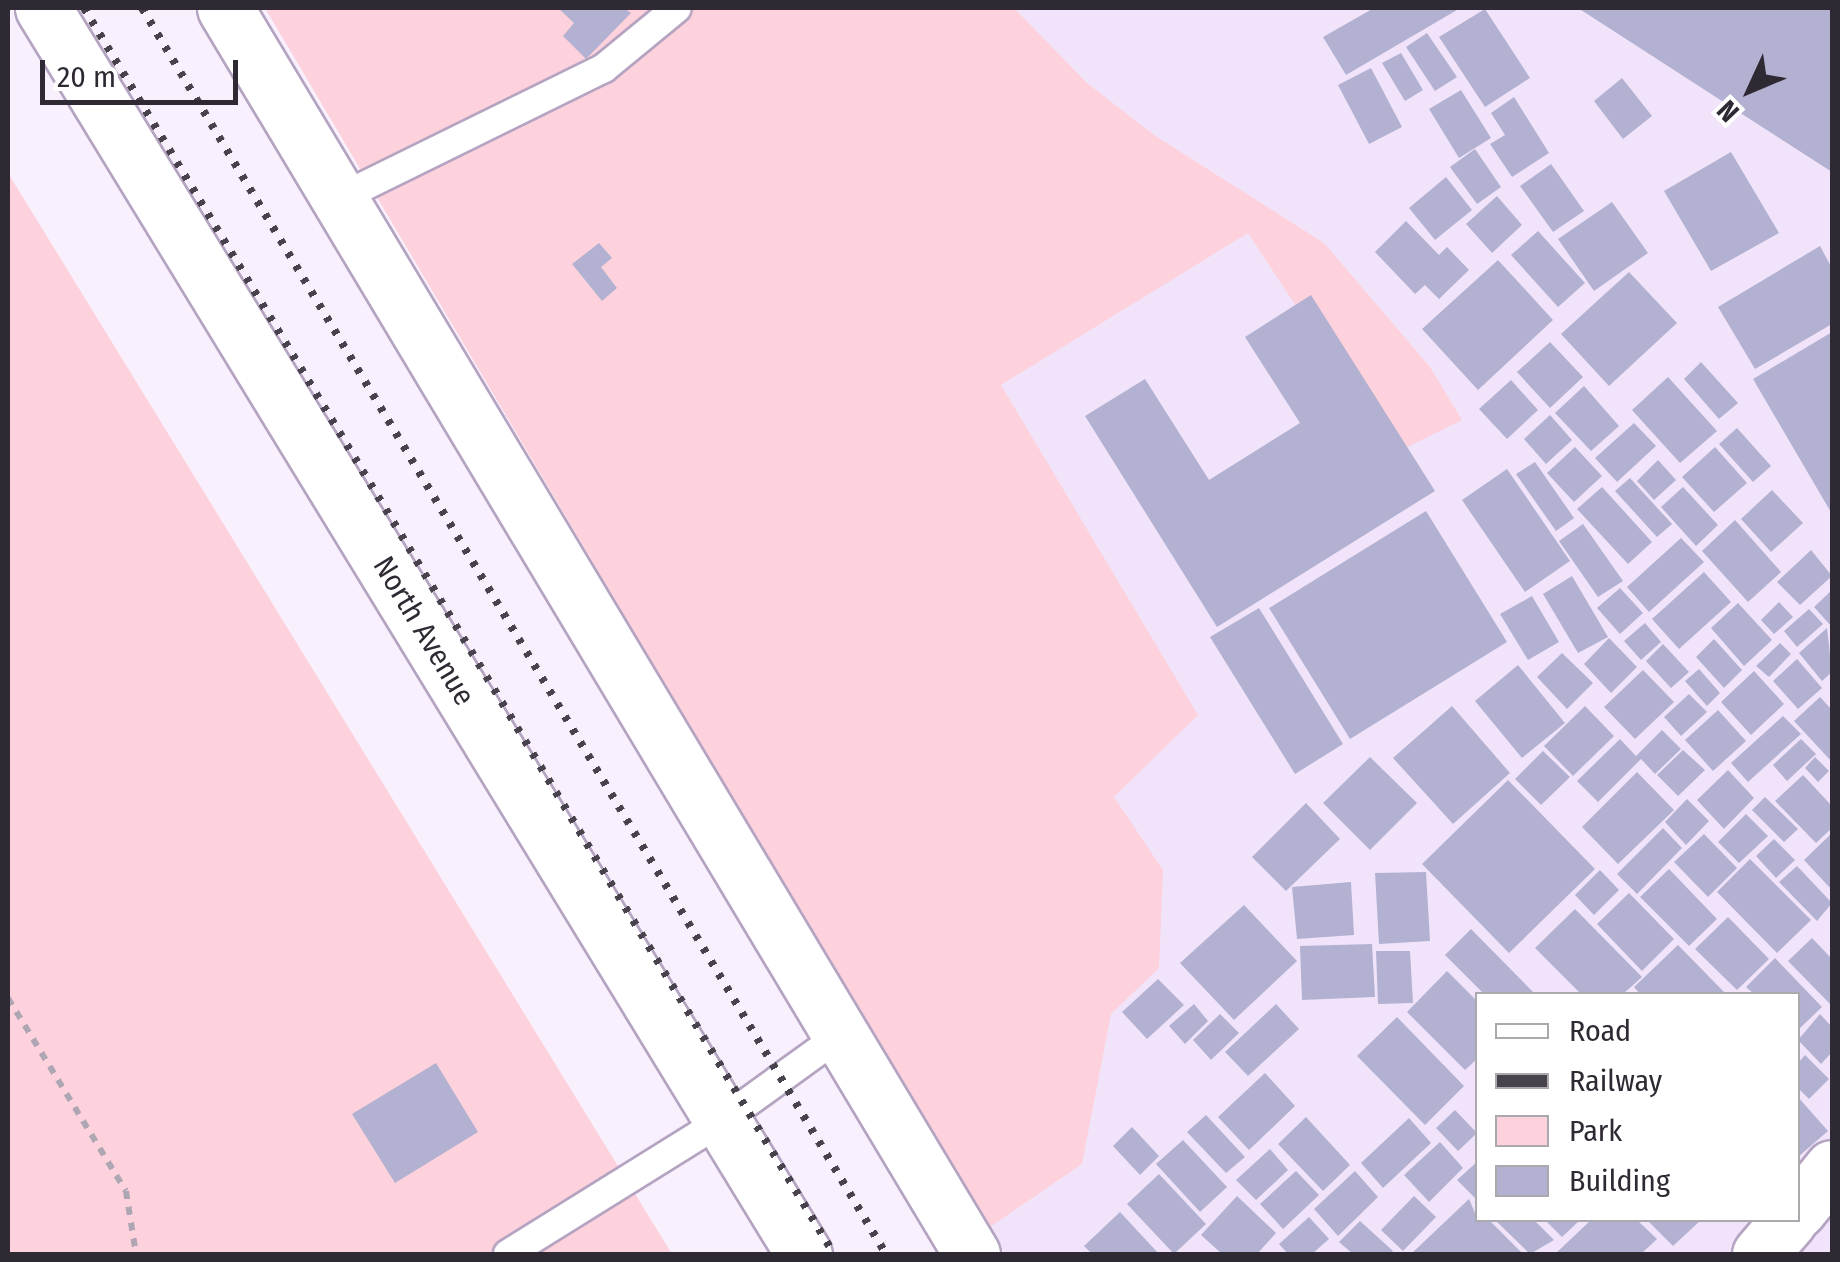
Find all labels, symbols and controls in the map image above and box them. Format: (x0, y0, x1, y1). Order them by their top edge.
scale bar (45, 40, 242, 102)
north arrow (1700, 40, 1800, 140)
text: 20 m (57, 59, 116, 95)
text: N (1710, 94, 1746, 129)
street label: North Avenue (365, 550, 483, 712)
legend (1475, 992, 1800, 1222)
text: Road (1569, 1013, 1631, 1049)
text: Railway (1569, 1063, 1662, 1099)
text: Park (1569, 1113, 1622, 1149)
text: Building (1569, 1163, 1670, 1199)

